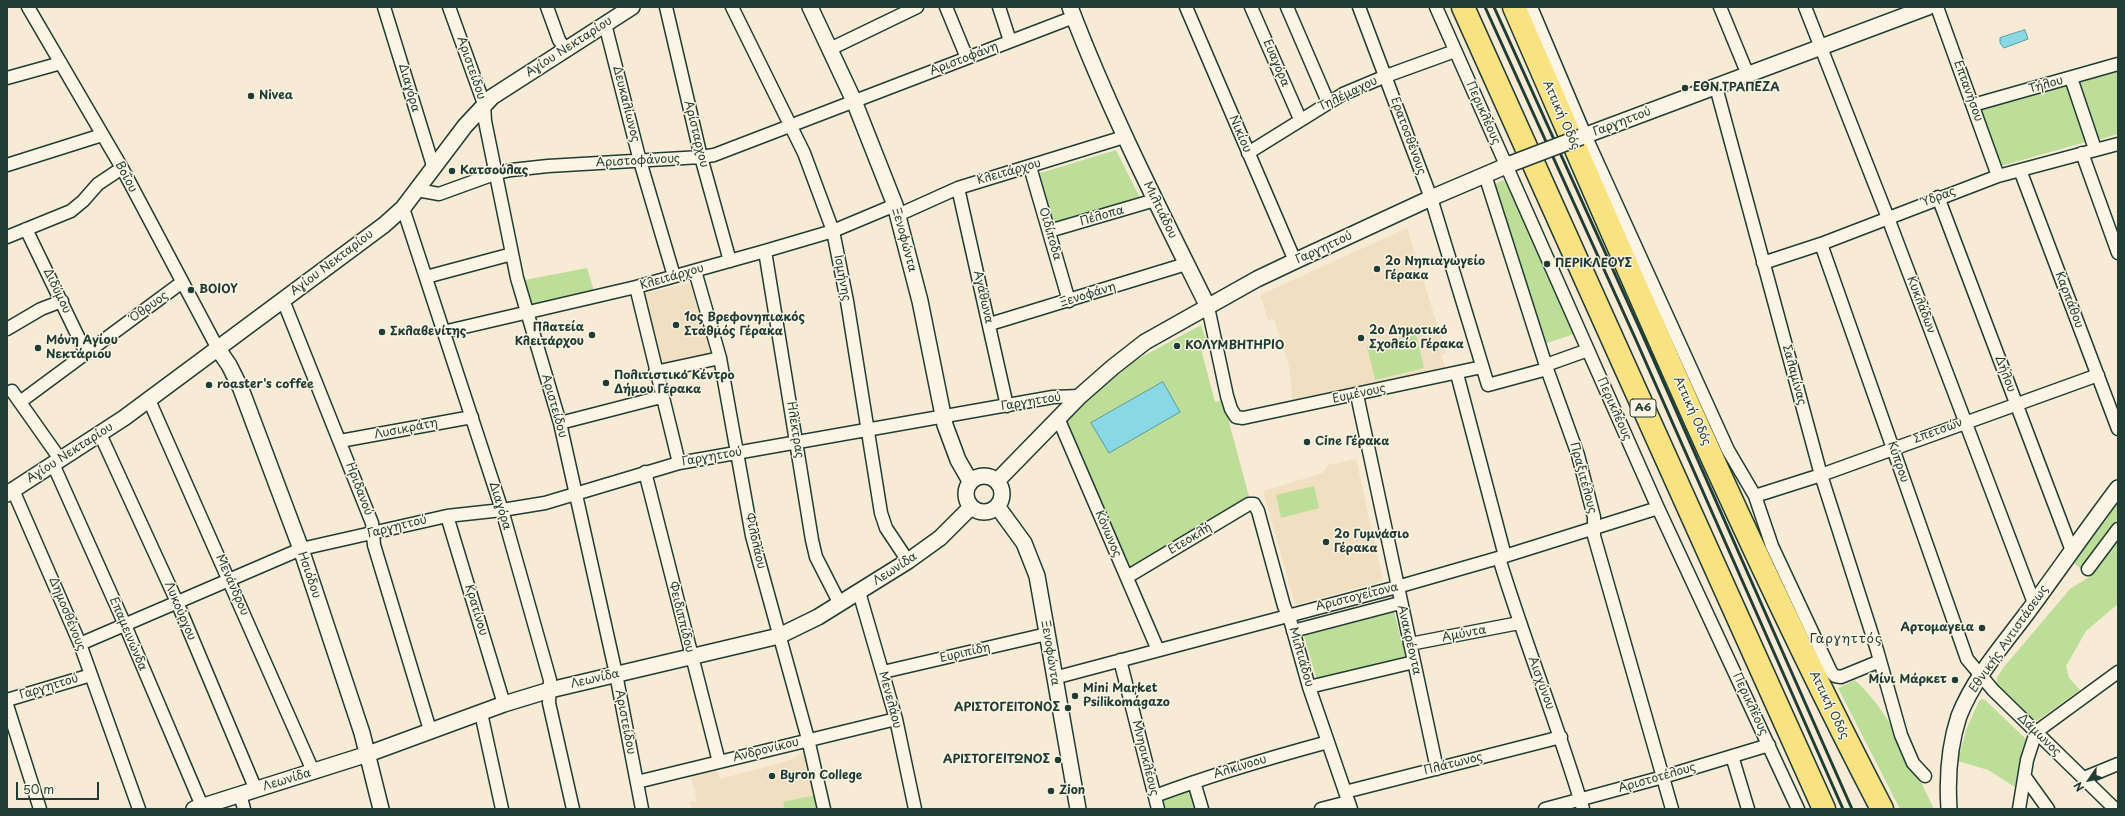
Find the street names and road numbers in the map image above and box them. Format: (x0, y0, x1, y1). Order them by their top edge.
street label: Αγίου Νεκταρίου (523, 14, 615, 80)
street label: Αριστείδου (454, 35, 488, 101)
street label: Ευαγόρα (1260, 37, 1292, 89)
street label: Αριστοφάνη (928, 39, 1000, 79)
street label: Επτανήσου (1950, 58, 1986, 124)
street label: Διαγόρα (395, 62, 423, 114)
street label: Δευκαλίωνος (610, 64, 642, 144)
street label: Τηλέμαχου (1316, 73, 1380, 115)
street label: Τήλου (2027, 73, 2065, 97)
street label: Αττική Οδός (1539, 78, 1583, 152)
street label: Περικλέους (1463, 79, 1503, 147)
street label: Ερατοσθένους (1387, 95, 1429, 177)
street label: Αρίσταρχου (681, 99, 711, 169)
street label: Γαργηττού (1591, 104, 1653, 140)
street label: Νικίου (1226, 113, 1254, 155)
street label: Αριστοφάνους (596, 152, 680, 170)
street label: Κλειτάρχου (975, 156, 1043, 188)
street label: Βοΐου (112, 159, 140, 195)
street label: Μιλτιάδου (1140, 179, 1180, 241)
street label: Ύδρας (1920, 184, 1958, 210)
street label: Πέλοπα (1078, 203, 1126, 229)
street label: Ξενοφώντα (889, 206, 919, 274)
street label: Οιδίποδα (1036, 206, 1064, 262)
street label: Αγίου Νεκταρίου (288, 227, 376, 299)
street label: Γαργηττού (1293, 229, 1355, 267)
street label: Ισμήνης (830, 254, 854, 302)
street label: Κλειτάρχου (638, 261, 706, 293)
street label: Διδύμου (40, 266, 74, 316)
street label: Αγάθωνα (970, 269, 996, 325)
street label: Καρπάθου (2052, 270, 2086, 330)
street label: Κυκλάδων (1903, 274, 1939, 336)
street label: Ξενοφάνη (1058, 280, 1118, 310)
street label: Όθρυος (127, 288, 171, 326)
street label: Σαλαμίνας (1779, 343, 1809, 407)
street label: Δήλου (1991, 354, 2019, 394)
street label: Αριστείδου (538, 372, 570, 440)
street label: Αττική Οδός (1670, 374, 1714, 448)
street label: Περικλέους (1594, 375, 1634, 443)
street label: Ευμένους (1331, 381, 1387, 407)
street label: Γαργηττού (1000, 390, 1062, 414)
road number: Α6 (1630, 399, 1656, 417)
street label: Ηλέκτρας (783, 401, 807, 459)
street label: Σπετσών (1911, 415, 1965, 447)
street label: Λυσικράτη (373, 416, 439, 442)
street label: Αγίου Νεκταρίου (24, 420, 116, 486)
street label: Κύπρου (1884, 439, 1912, 485)
street label: Πραξιτέλους (1567, 441, 1599, 515)
street label: Γαργηττού (681, 445, 743, 469)
street label: Ηριδανού (342, 460, 376, 518)
street label: Διαγόρα (486, 480, 514, 532)
street label: Κόνωνος (1092, 508, 1124, 560)
street label: Φιλολάου (742, 512, 768, 570)
street label: Γαργηττού (366, 513, 428, 541)
street label: Ετεοκλή (1166, 520, 1214, 558)
street label: Λεωνίδα (870, 549, 920, 589)
street label: Ησιόδου (294, 550, 324, 600)
street label: Μενάνδρου (212, 552, 252, 618)
street label: Δημοσθένους (46, 575, 88, 653)
street label: Λυκούργου (161, 579, 199, 643)
street label: Φειδιππίδου (665, 580, 697, 654)
street label: Αριστογείτονα (1314, 580, 1400, 614)
street label: Κρατίνου (461, 583, 491, 637)
street label: Εθνικής Αντιστάσεως (1966, 583, 2052, 695)
street label: Επαμεινώνδα (106, 595, 150, 673)
street label: Ανακρέοντα (1394, 604, 1424, 676)
street label: Ξενοφώντα (1038, 619, 1062, 687)
street label: Αμύντα (1441, 623, 1487, 645)
street label: Μιλτιάδου (1286, 625, 1316, 689)
street label: Ευριπίδη (938, 640, 992, 666)
street label: Αισχύνου (1525, 655, 1557, 711)
street label: Λεωνίδα (569, 666, 621, 692)
street label: Αττική Οδός (1806, 669, 1852, 741)
street label: Μενελάου (875, 670, 905, 730)
street label: Περικλέους (1729, 670, 1771, 738)
street label: Γαργηττού (18, 671, 80, 703)
street label: Αριστείδου (612, 688, 638, 756)
street label: Δάμωνος (2014, 711, 2064, 759)
street label: Μνησικλέους (1129, 719, 1161, 797)
street label: Ανδρονίκου (731, 735, 801, 765)
street label: Πλάτωνος (1422, 750, 1484, 778)
street label: Αλκίνοου (1212, 752, 1268, 782)
street label: Αριστοτέλους (1617, 760, 1697, 796)
street label: Λεωνίδα (261, 766, 313, 794)

